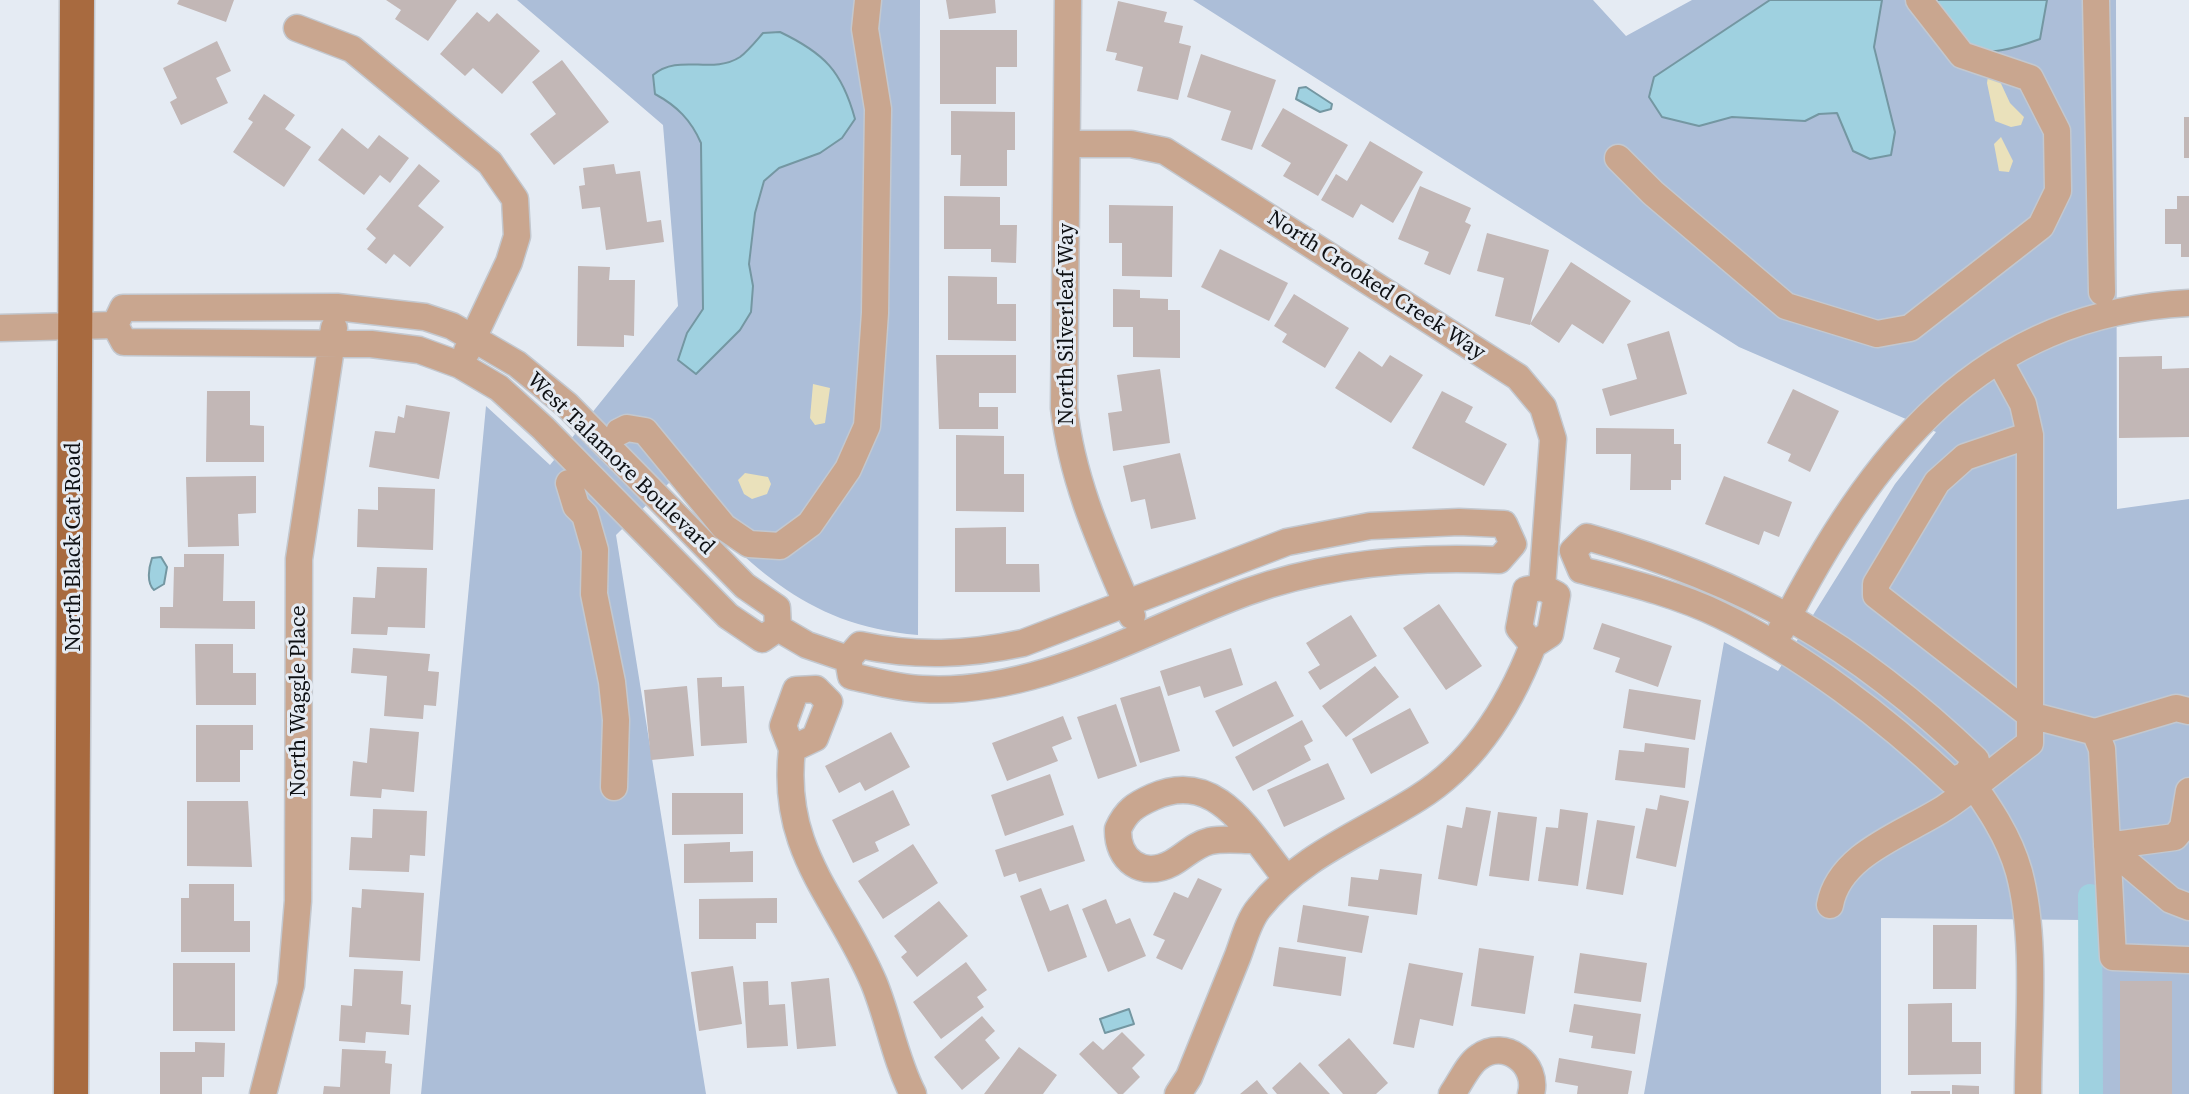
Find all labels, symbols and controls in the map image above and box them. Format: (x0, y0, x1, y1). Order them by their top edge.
street label: North Crooked Creek Way (1262, 206, 1490, 366)
street label: North Silverleaf Way (1054, 223, 1080, 425)
street label: West Talamore Boulevard (521, 368, 719, 560)
street label: North Black Cat Road (61, 442, 87, 652)
street label: North Waggle Place (286, 605, 312, 797)

